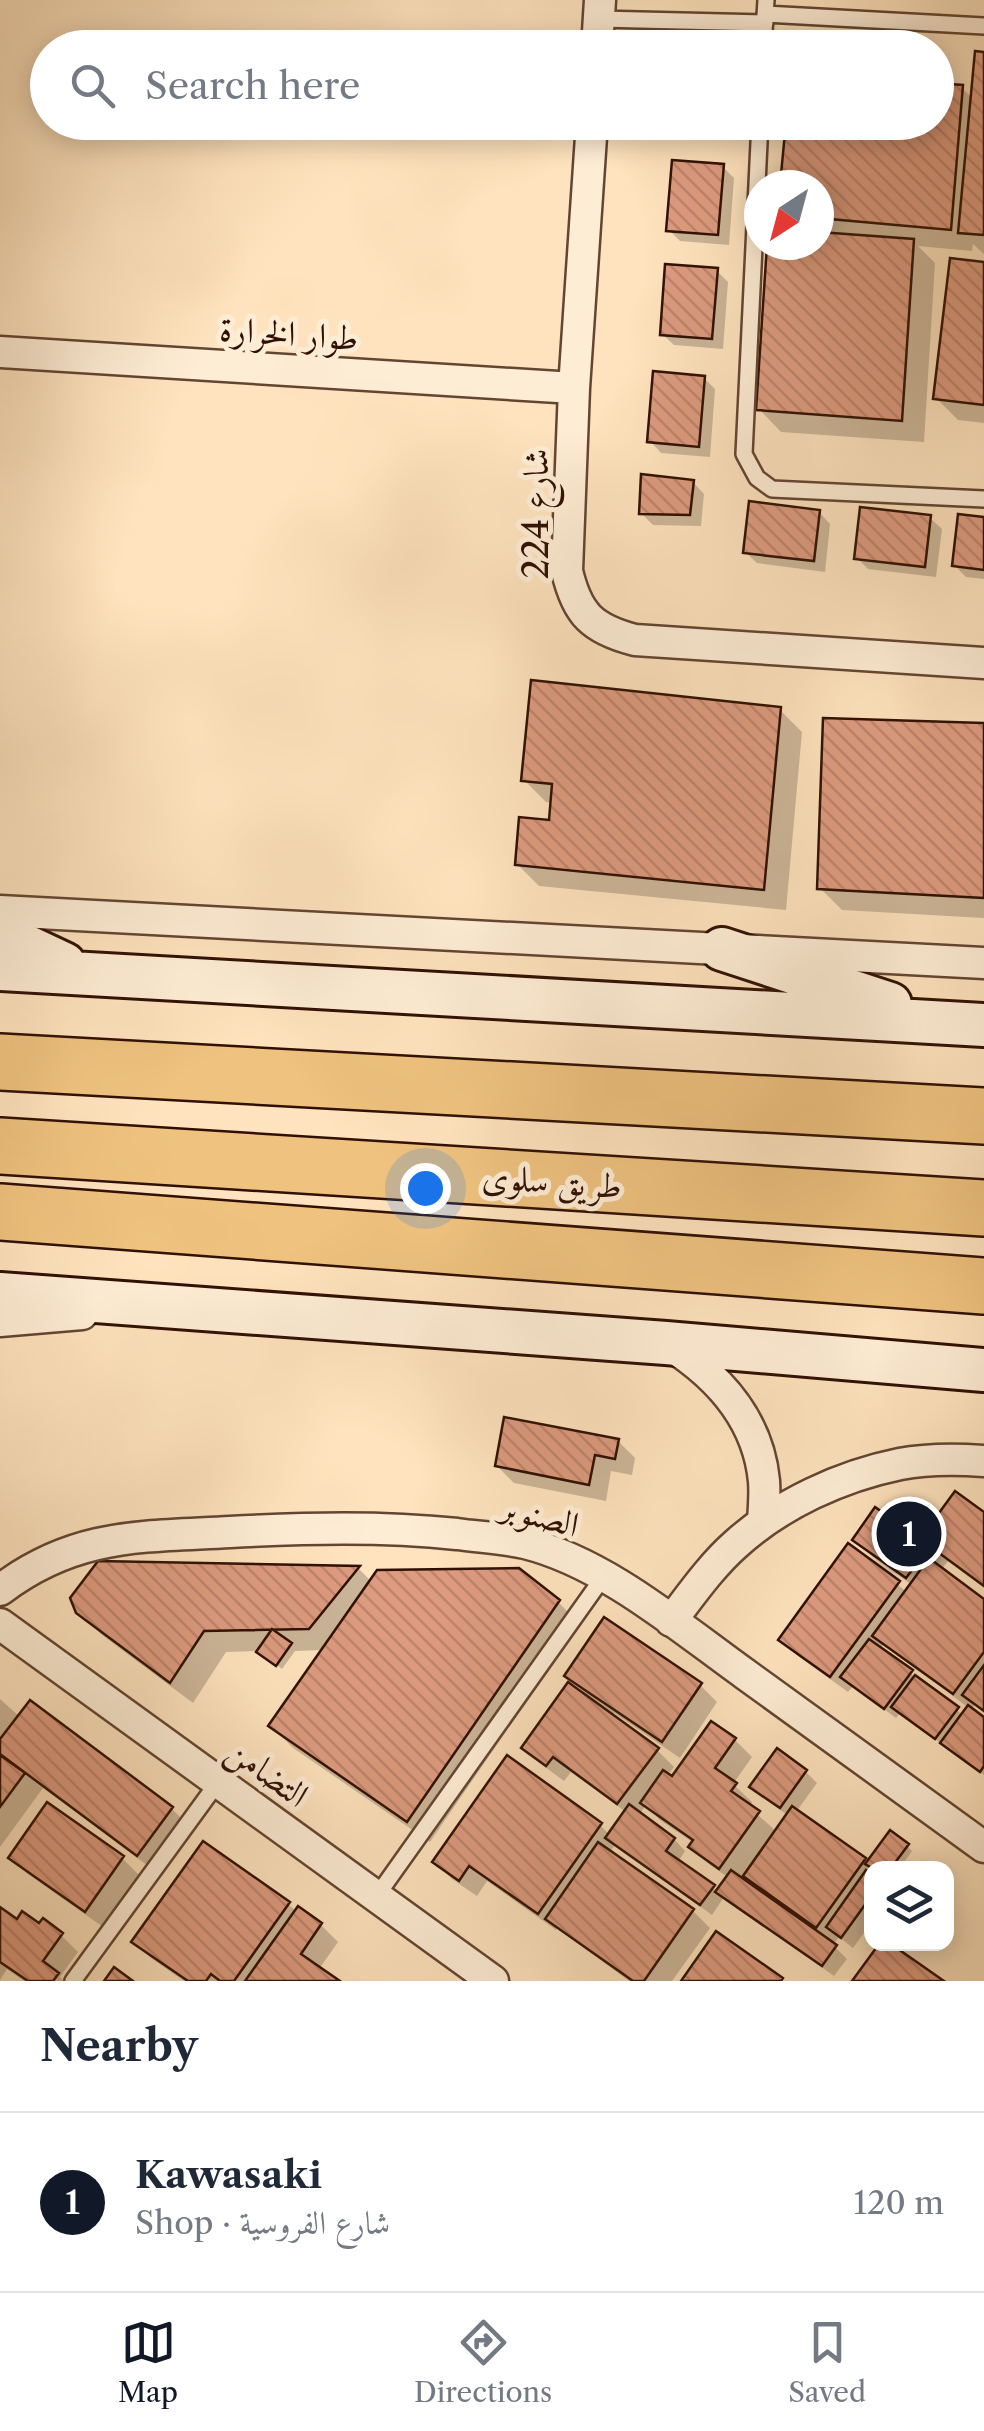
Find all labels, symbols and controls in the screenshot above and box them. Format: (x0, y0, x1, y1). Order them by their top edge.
search box (30, 30, 954, 140)
icon: search (65, 58, 120, 113)
text: Search here (145, 62, 360, 109)
north arrow (744, 170, 834, 260)
street label: طوار الخرارة (218, 307, 360, 360)
street label: شارع 224 (514, 449, 565, 579)
street label: طريق سلوى (481, 1155, 623, 1208)
your location (400, 1163, 451, 1214)
street label: الصنوبر (493, 1483, 584, 1547)
pin: 1 (876, 1496, 942, 1572)
street label: التضامن (217, 1728, 317, 1818)
map controls (864, 1861, 954, 1951)
button: layers (864, 1861, 954, 1951)
text: Nearby (40, 2020, 198, 2072)
text: Kawasaki (135, 2151, 322, 2198)
text: 1 (65, 2183, 80, 2222)
text: 120 m (854, 2183, 944, 2222)
text: Shop · شارع الفروسية (135, 2203, 390, 2242)
tab: Map (118, 2315, 178, 2409)
tab: Directions (414, 2315, 552, 2409)
tab: Saved (788, 2315, 866, 2409)

